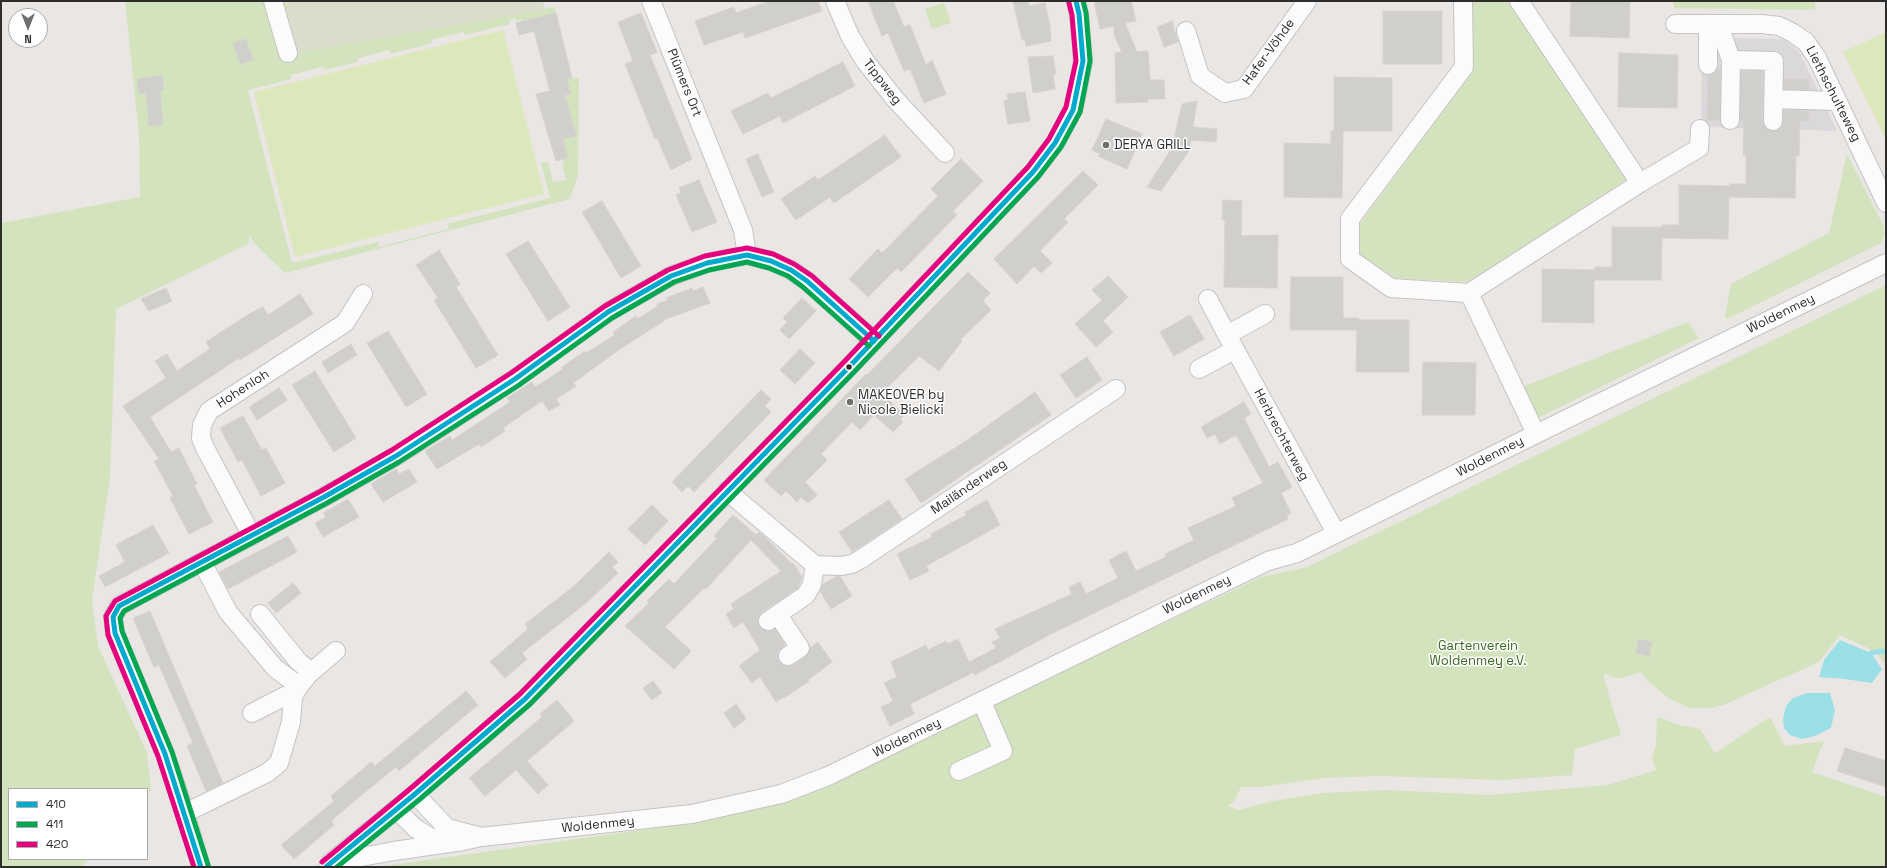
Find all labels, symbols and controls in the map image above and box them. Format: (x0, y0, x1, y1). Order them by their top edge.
north arrow (8, 8, 48, 48)
street label: Hafer-Vöhde (1240, 16, 1298, 88)
text: N (24, 32, 32, 46)
street label: Liethschulteweg (1802, 44, 1864, 144)
street label: Plümers Ort (663, 47, 705, 119)
street label: Tippweg (859, 56, 905, 108)
place label: DERYA GRILL (1114, 137, 1191, 153)
marker: DERYA GRILL (1101, 140, 1111, 150)
street label: Woldenmey (1745, 291, 1817, 337)
unlabelled marker (844, 362, 854, 372)
street label: Hohenloh (214, 366, 272, 412)
street label: Herbrechterweg (1250, 386, 1312, 484)
place label: MAKEOVER by Nicole Bielicki (858, 387, 944, 418)
marker: MAKEOVER by Nicole Bielicki (845, 397, 855, 407)
street label: Woldenmey (1454, 433, 1526, 481)
street label: Mailänderweg (928, 456, 1010, 518)
street label: Woldenmey (1161, 572, 1233, 618)
park label: Gartenverein Woldenmey e.V. (1430, 638, 1526, 669)
street label: Woldenmey (871, 715, 943, 761)
legend (8, 788, 148, 860)
text: 410 (46, 796, 66, 812)
street label: Woldenmey (561, 813, 635, 837)
text: 411 (46, 816, 63, 832)
text: 420 (46, 836, 68, 852)

